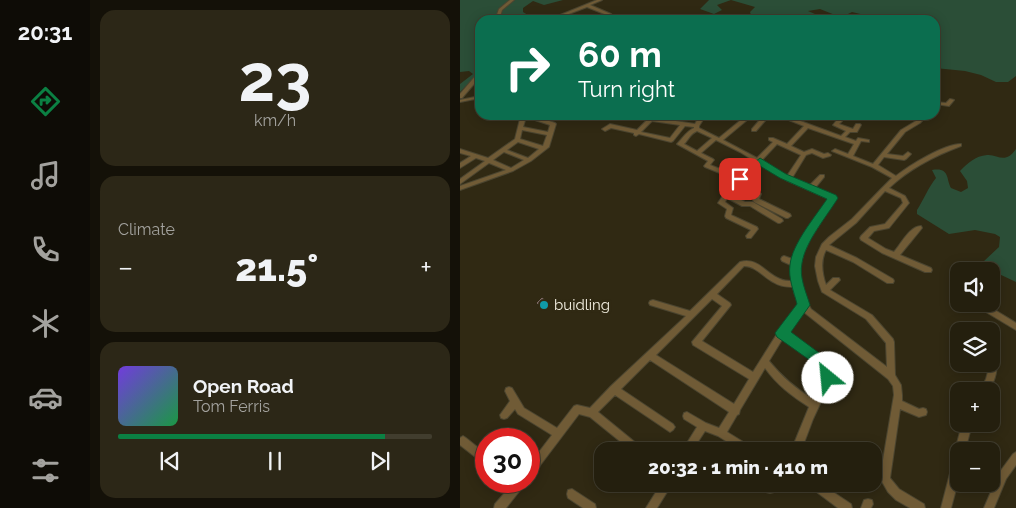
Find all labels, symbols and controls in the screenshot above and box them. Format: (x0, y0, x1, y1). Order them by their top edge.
text: 20:31 (18, 19, 72, 45)
text: 60 m (578, 34, 662, 75)
icon: right (495, 35, 560, 100)
text: 23 (239, 40, 311, 116)
text: Turn right (578, 76, 675, 102)
icon: directions (28, 84, 63, 119)
text: km/h (254, 111, 296, 130)
icon: music (28, 158, 63, 193)
pin (719, 158, 761, 200)
icon: arrive (726, 165, 754, 193)
text: Climate (118, 220, 175, 239)
icon: phone (28, 232, 63, 267)
text: 21.5° (235, 245, 318, 290)
text: − (118, 251, 133, 284)
text: + (420, 251, 432, 284)
map controls (950, 262, 1000, 492)
button: sound (950, 262, 1000, 312)
place label: buidling (554, 296, 610, 314)
marker: buidling (538, 299, 550, 311)
icon: climate (28, 306, 63, 341)
button: layers (950, 322, 1000, 372)
position arrow (801, 351, 853, 403)
text: Open Road (193, 375, 294, 397)
icon: car (28, 380, 63, 415)
button: + (950, 382, 1000, 432)
text: Tom Ferris (193, 397, 270, 416)
speed limit sign: 30 (475, 428, 540, 493)
button: − (950, 442, 1000, 492)
icon: previous (156, 447, 184, 475)
icon: pause (261, 447, 289, 475)
icon: next (366, 447, 394, 475)
icon: filters (28, 453, 63, 488)
text: 20:32 · 1 min · 410 m (648, 456, 828, 478)

